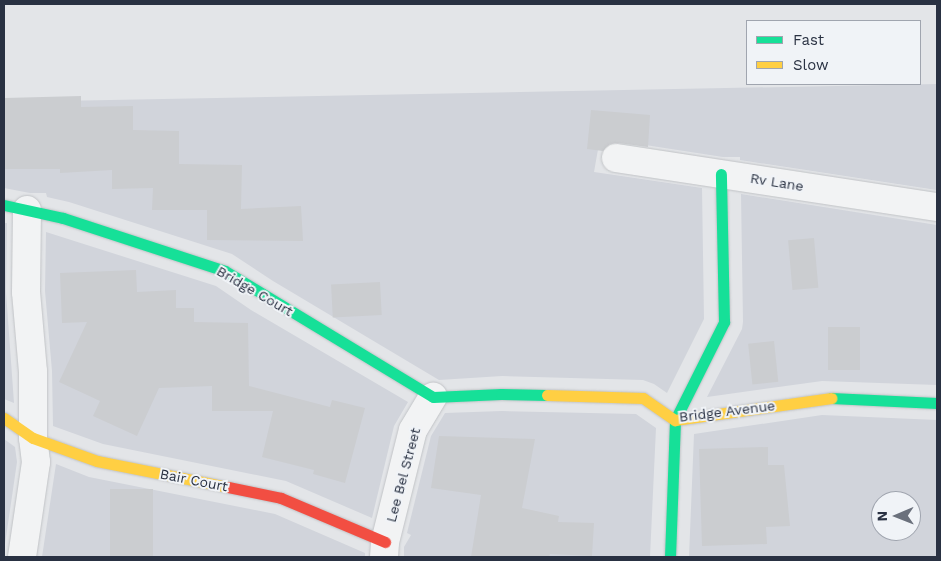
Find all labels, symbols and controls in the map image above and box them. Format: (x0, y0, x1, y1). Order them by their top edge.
legend (746, 20, 921, 85)
text: Fast (793, 31, 824, 49)
text: Slow (793, 56, 829, 74)
street label: Rv Lane (749, 169, 805, 195)
street label: Bridge Court (214, 262, 296, 320)
street label: Bridge Avenue (678, 397, 776, 425)
street label: Lee Bel Street (382, 426, 424, 524)
street label: Bair Court (158, 465, 230, 495)
north arrow (871, 491, 921, 541)
text: N (874, 511, 890, 522)

